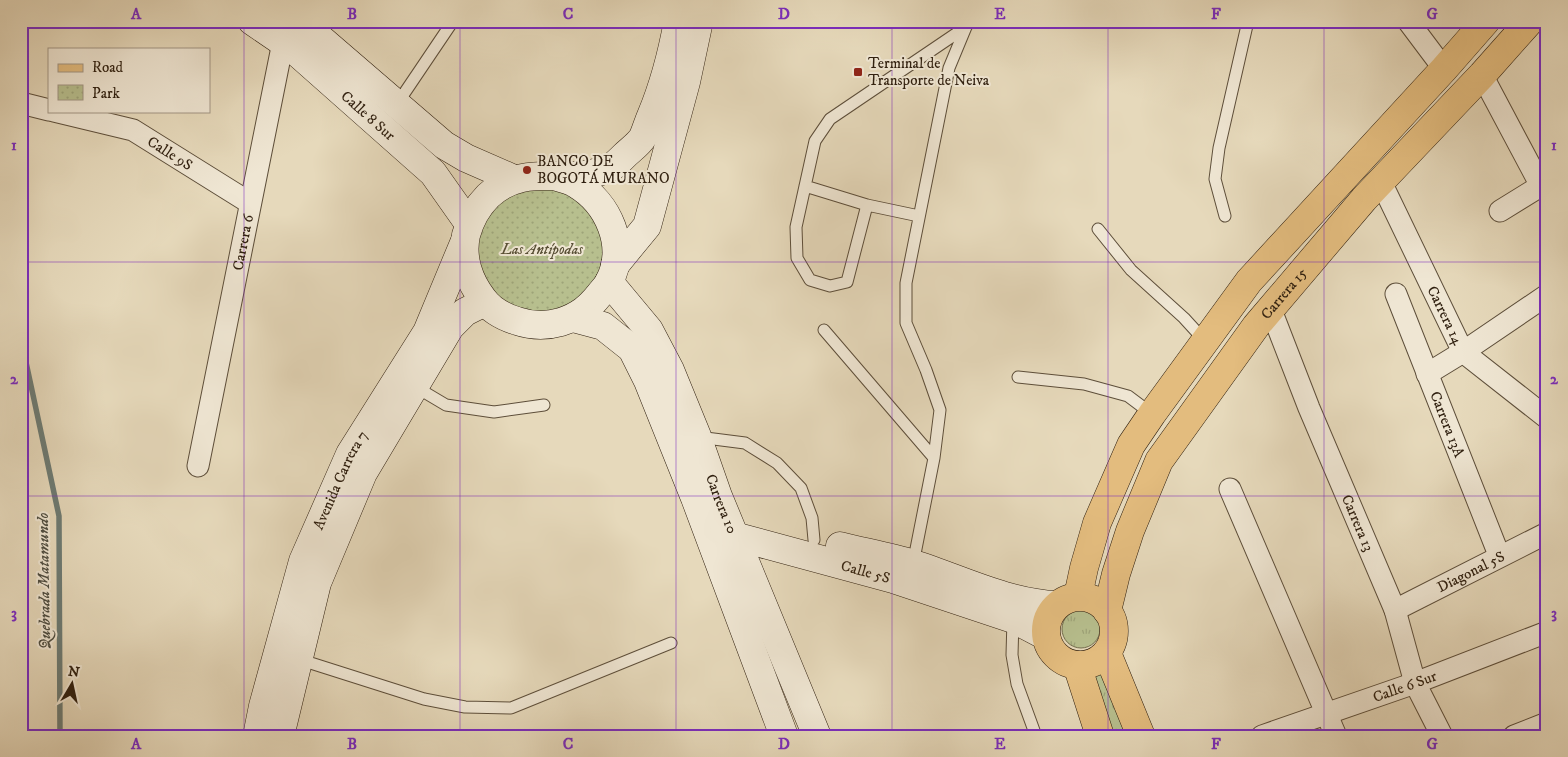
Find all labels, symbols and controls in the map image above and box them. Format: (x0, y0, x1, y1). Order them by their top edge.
text: A (130, 4, 142, 24)
text: B (347, 4, 357, 24)
text: C (563, 4, 573, 24)
text: D (778, 4, 790, 24)
text: E (994, 4, 1006, 24)
text: F (1211, 4, 1221, 24)
text: G (1426, 4, 1438, 24)
legend (48, 48, 210, 112)
place label: Terminal de Transporte de Neiva (868, 54, 990, 90)
text: Road (92, 58, 124, 77)
marker: Terminal de Transporte de Neiva (852, 66, 864, 78)
text: Park (92, 84, 121, 103)
street label: Calle 8 Sur (337, 86, 400, 145)
street label: Calle 9S (144, 132, 197, 175)
text: 1 (11, 135, 17, 155)
text: 1 (1551, 135, 1557, 155)
place label: BANCO DE BOGOTÁ MURANO (537, 152, 670, 188)
marker: BANCO DE BOGOTÁ MURANO (521, 164, 533, 176)
street label: Carrera 6 (228, 212, 258, 272)
park label: Las Antípodas (500, 240, 583, 259)
street label: Carrera 15 (1256, 263, 1311, 323)
street label: Carrera 14 (1423, 283, 1468, 348)
text: 2 (10, 369, 19, 389)
text: 2 (1550, 369, 1559, 389)
street label: Carrera 13A (1426, 388, 1469, 461)
street label: Avenida Carrera 7 (308, 427, 372, 533)
street label: Carrera 10 (702, 471, 742, 536)
street label: Carrera 13 (1337, 492, 1378, 554)
water label: Quebrada Matamundo (33, 512, 55, 650)
street label: Diagonal 5S (1434, 546, 1508, 597)
street label: Calle 5S (839, 556, 892, 587)
text: 3 (11, 603, 17, 623)
text: 3 (1551, 603, 1557, 623)
north arrow (48, 660, 98, 710)
text: N (67, 662, 81, 682)
street label: Calle 6 Sur (1370, 666, 1440, 706)
text: A (130, 734, 142, 754)
text: B (347, 734, 357, 754)
text: C (563, 734, 573, 754)
text: D (778, 734, 790, 754)
text: E (994, 734, 1006, 754)
text: F (1211, 734, 1221, 754)
text: G (1426, 734, 1438, 754)

